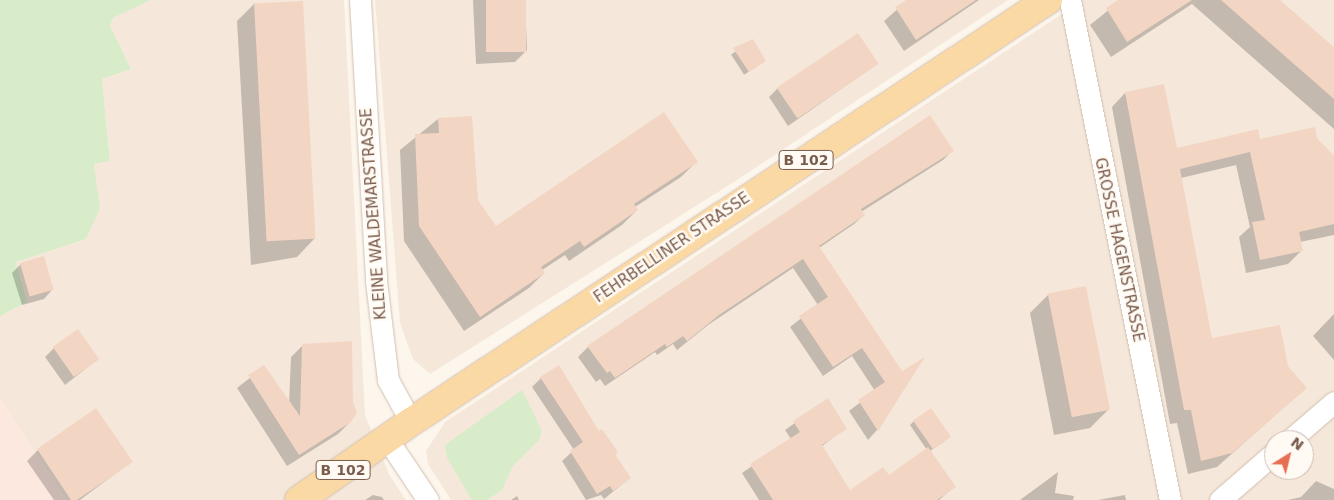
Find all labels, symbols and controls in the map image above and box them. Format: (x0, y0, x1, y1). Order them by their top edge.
street label: KLEINE WALDEMARSTRASSE (358, 108, 390, 320)
road number: B 102 (778, 148, 834, 172)
street label: GROSSE HAGENSTRASSE (1091, 156, 1147, 344)
street label: FEHRBELLINER STRASSE (591, 189, 753, 307)
north arrow (1264, 430, 1314, 480)
text: N (1288, 434, 1307, 454)
road number: B 102 (316, 458, 370, 482)

